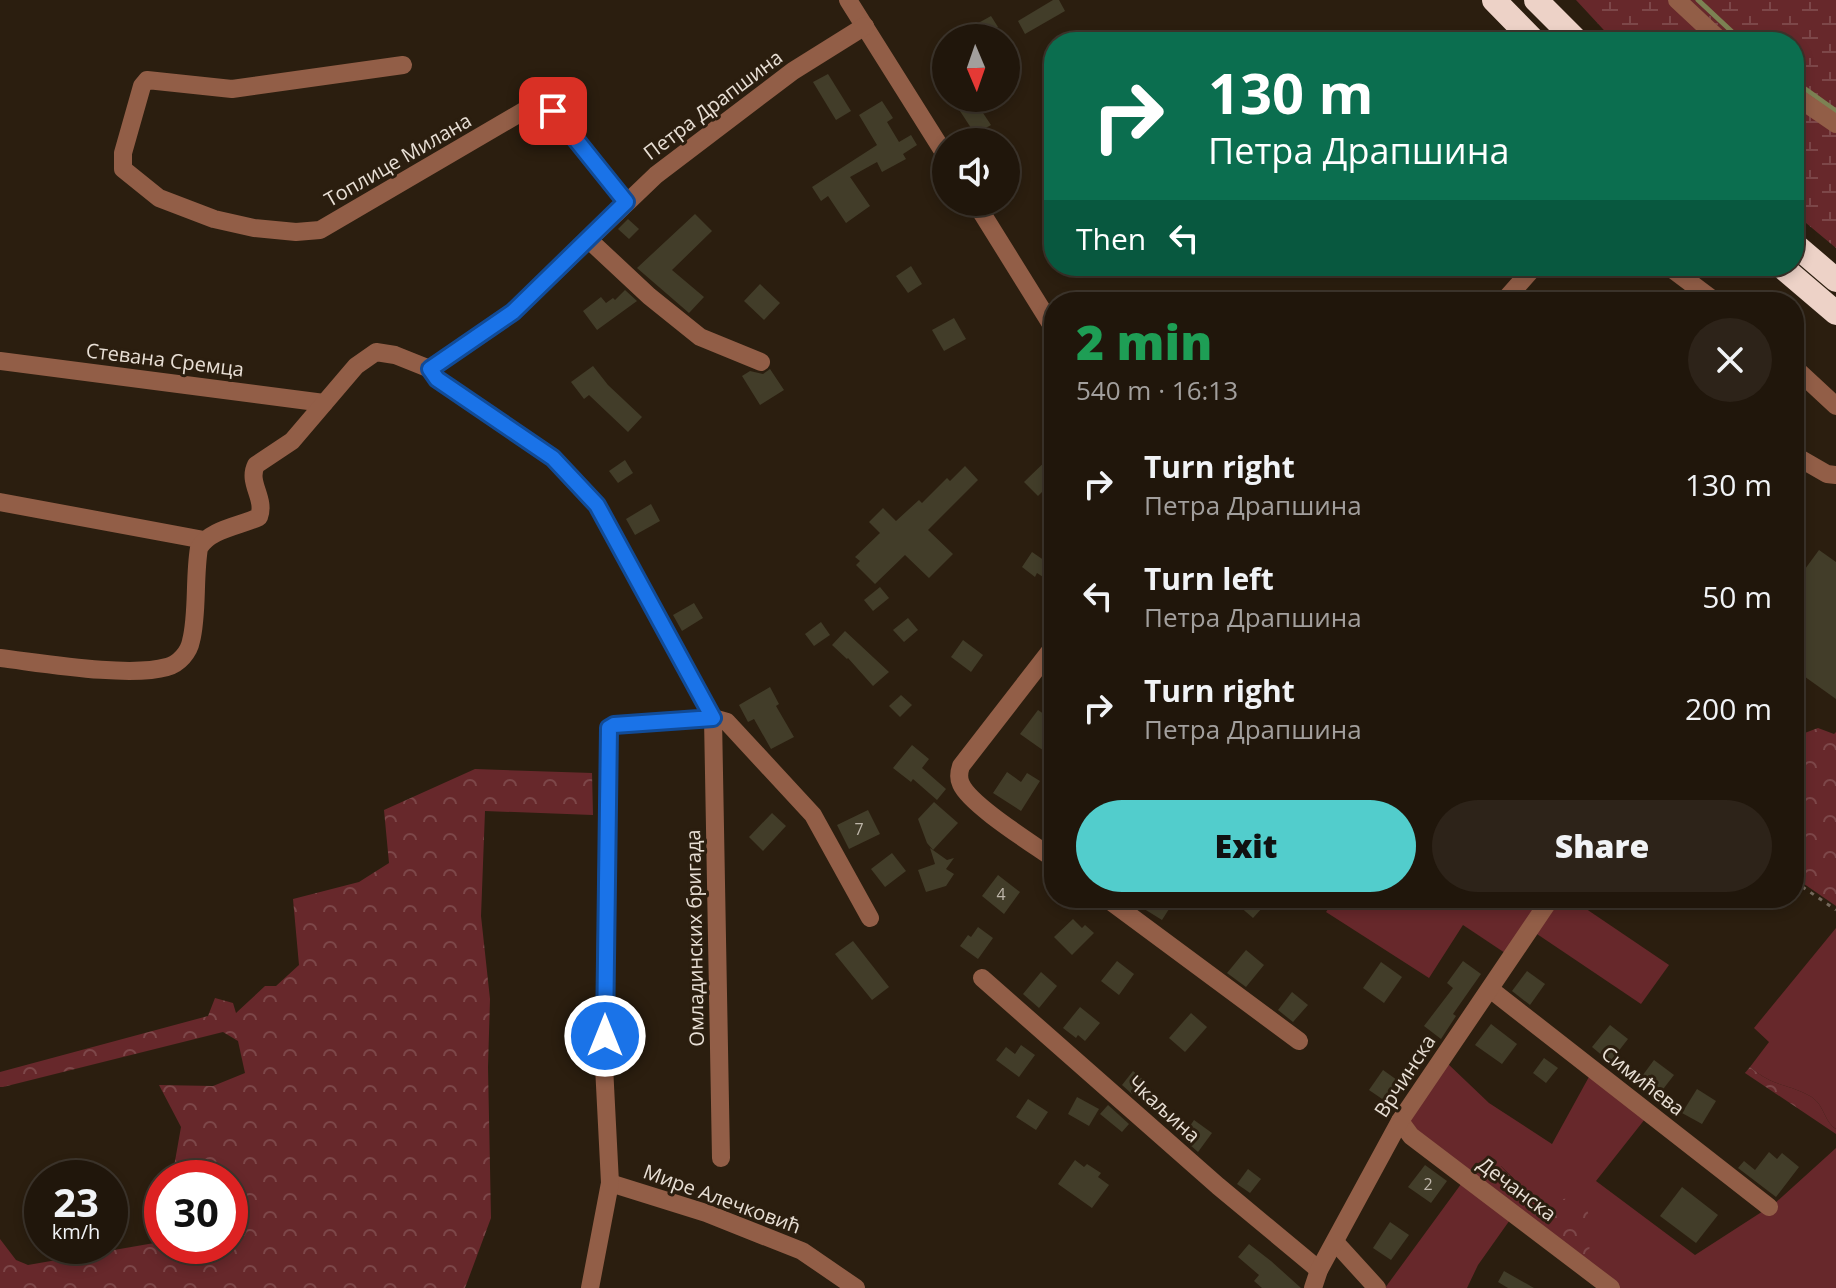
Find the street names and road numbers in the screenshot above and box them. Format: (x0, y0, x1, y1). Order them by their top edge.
street label: Петра Драпшина (638, 43, 788, 166)
street label: Топлице Милана (319, 106, 476, 213)
street label: Стевана Сремца (84, 336, 246, 383)
street label: Омладинских бригада (679, 829, 710, 1047)
street label: Врчинска (1368, 1029, 1441, 1122)
street label: Симићева (1596, 1040, 1691, 1122)
street label: Чкаљина (1122, 1069, 1206, 1148)
street label: Дечанска (1472, 1150, 1562, 1227)
street label: Мире Алечковић (640, 1158, 805, 1240)

